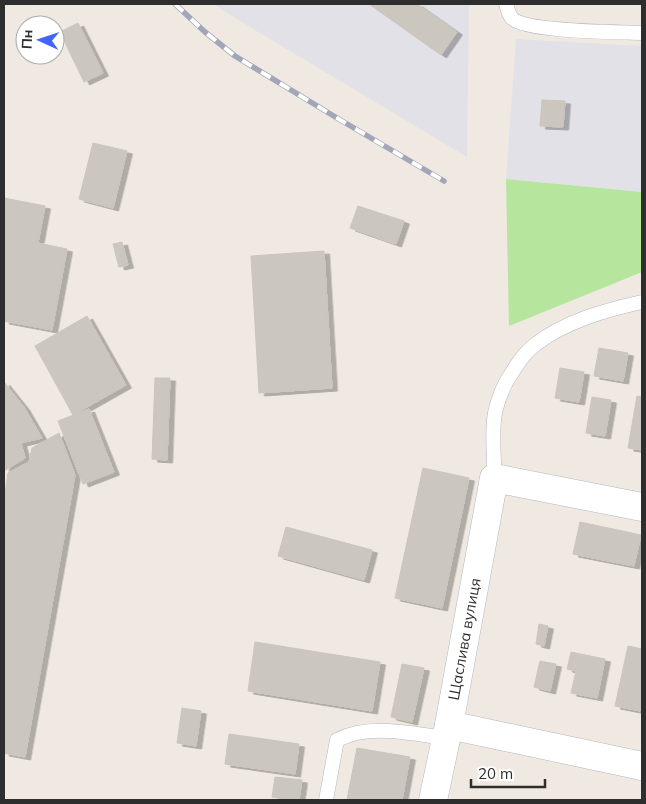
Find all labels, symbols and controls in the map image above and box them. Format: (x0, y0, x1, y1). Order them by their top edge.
north arrow (15, 15, 65, 65)
text: Пн (18, 29, 37, 50)
street label: Щаслива вулиця (444, 576, 485, 702)
scale bar (471, 756, 545, 788)
text: 20 m (478, 764, 513, 783)

